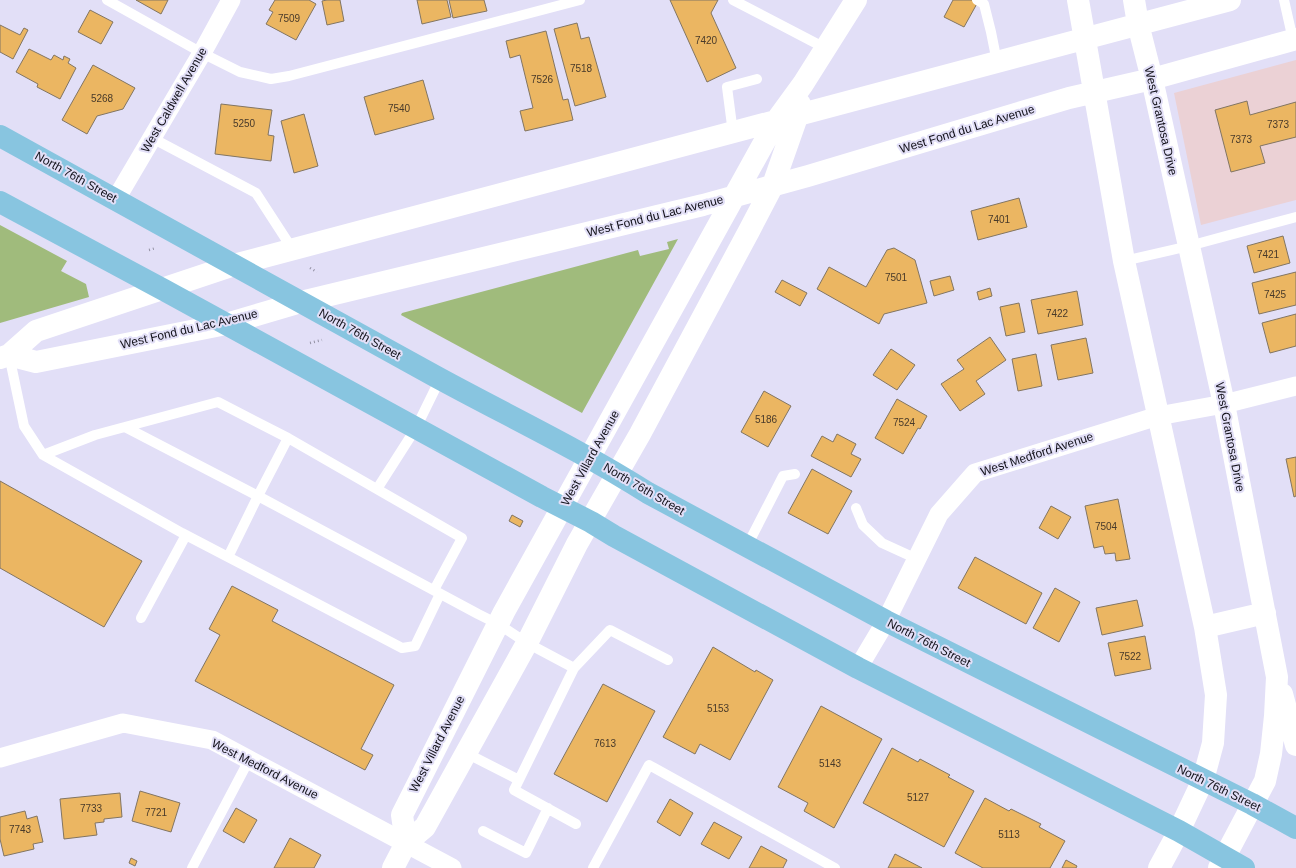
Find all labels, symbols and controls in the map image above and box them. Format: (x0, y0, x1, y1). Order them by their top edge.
house number: 7509 (278, 13, 301, 24)
house number: 7420 (695, 35, 718, 46)
street label: West Caldwell Avenue (138, 45, 210, 155)
house number: 7518 (570, 63, 593, 74)
street label: West Grantosa Drive (1142, 65, 1180, 177)
house number: 7526 (531, 74, 554, 85)
house number: 5268 (91, 93, 114, 104)
street label: West Fond du Lac Avenue (898, 102, 1036, 156)
house number: 7540 (388, 103, 411, 114)
house number: 5250 (233, 118, 256, 129)
house number: 7373 (1267, 119, 1290, 130)
house number: 7373 (1230, 134, 1253, 145)
street label: North 76th Street (33, 149, 120, 206)
street label: West Fond du Lac Avenue (585, 192, 725, 240)
house number: 7401 (988, 214, 1011, 225)
house number: 7421 (1257, 249, 1280, 260)
house number: 7501 (885, 272, 908, 283)
house number: 7425 (1264, 289, 1287, 300)
street label: West Fond du Lac Avenue (119, 306, 259, 352)
street label: North 76th Street (317, 306, 404, 363)
house number: 7422 (1046, 308, 1069, 319)
street label: West Grantosa Drive (1213, 381, 1248, 493)
street label: West Villard Avenue (558, 408, 622, 508)
house number: 5186 (755, 414, 778, 425)
house number: 7524 (893, 417, 916, 428)
street label: West Medford Avenue (979, 429, 1095, 479)
street label: North 76th Street (601, 460, 688, 518)
house number: 7504 (1095, 521, 1118, 532)
street label: North 76th Street (885, 616, 973, 670)
house number: 7522 (1119, 651, 1142, 662)
street label: West Villard Avenue (407, 693, 468, 795)
house number: 5153 (707, 703, 730, 714)
street label: West Medford Avenue (209, 736, 321, 802)
house number: 7613 (594, 738, 617, 749)
house number: 5143 (819, 758, 842, 769)
street label: North 76th Street (1175, 762, 1264, 815)
house number: 5127 (907, 792, 930, 803)
house number: 7733 (80, 803, 103, 814)
house number: 7721 (145, 807, 168, 818)
house number: 7743 (9, 824, 32, 835)
house number: 5113 (998, 829, 1020, 840)

